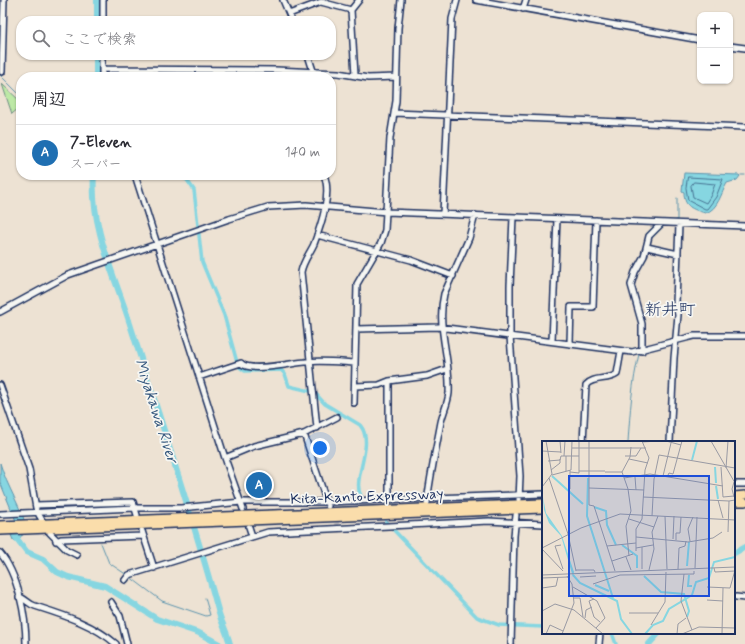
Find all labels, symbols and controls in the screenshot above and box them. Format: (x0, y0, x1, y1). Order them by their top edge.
map controls (697, 12, 733, 84)
button: + (697, 12, 733, 48)
search box (16, 16, 336, 60)
icon: search (30, 27, 52, 49)
text: ここで検索 (62, 30, 137, 50)
button: − (697, 48, 733, 84)
text: 周辺 (32, 89, 66, 111)
text: 7-Eleven (70, 133, 132, 153)
text: A (41, 144, 49, 161)
text: 140 m (285, 144, 320, 161)
text: スーパー (70, 156, 121, 173)
district label: 新井町 (645, 299, 696, 321)
water label: Miyakawa River (129, 356, 183, 468)
your location (310, 438, 330, 458)
inset map (542, 441, 735, 634)
pin: A (246, 470, 272, 500)
street label: Kita-Kanto Expressway (290, 484, 444, 510)

